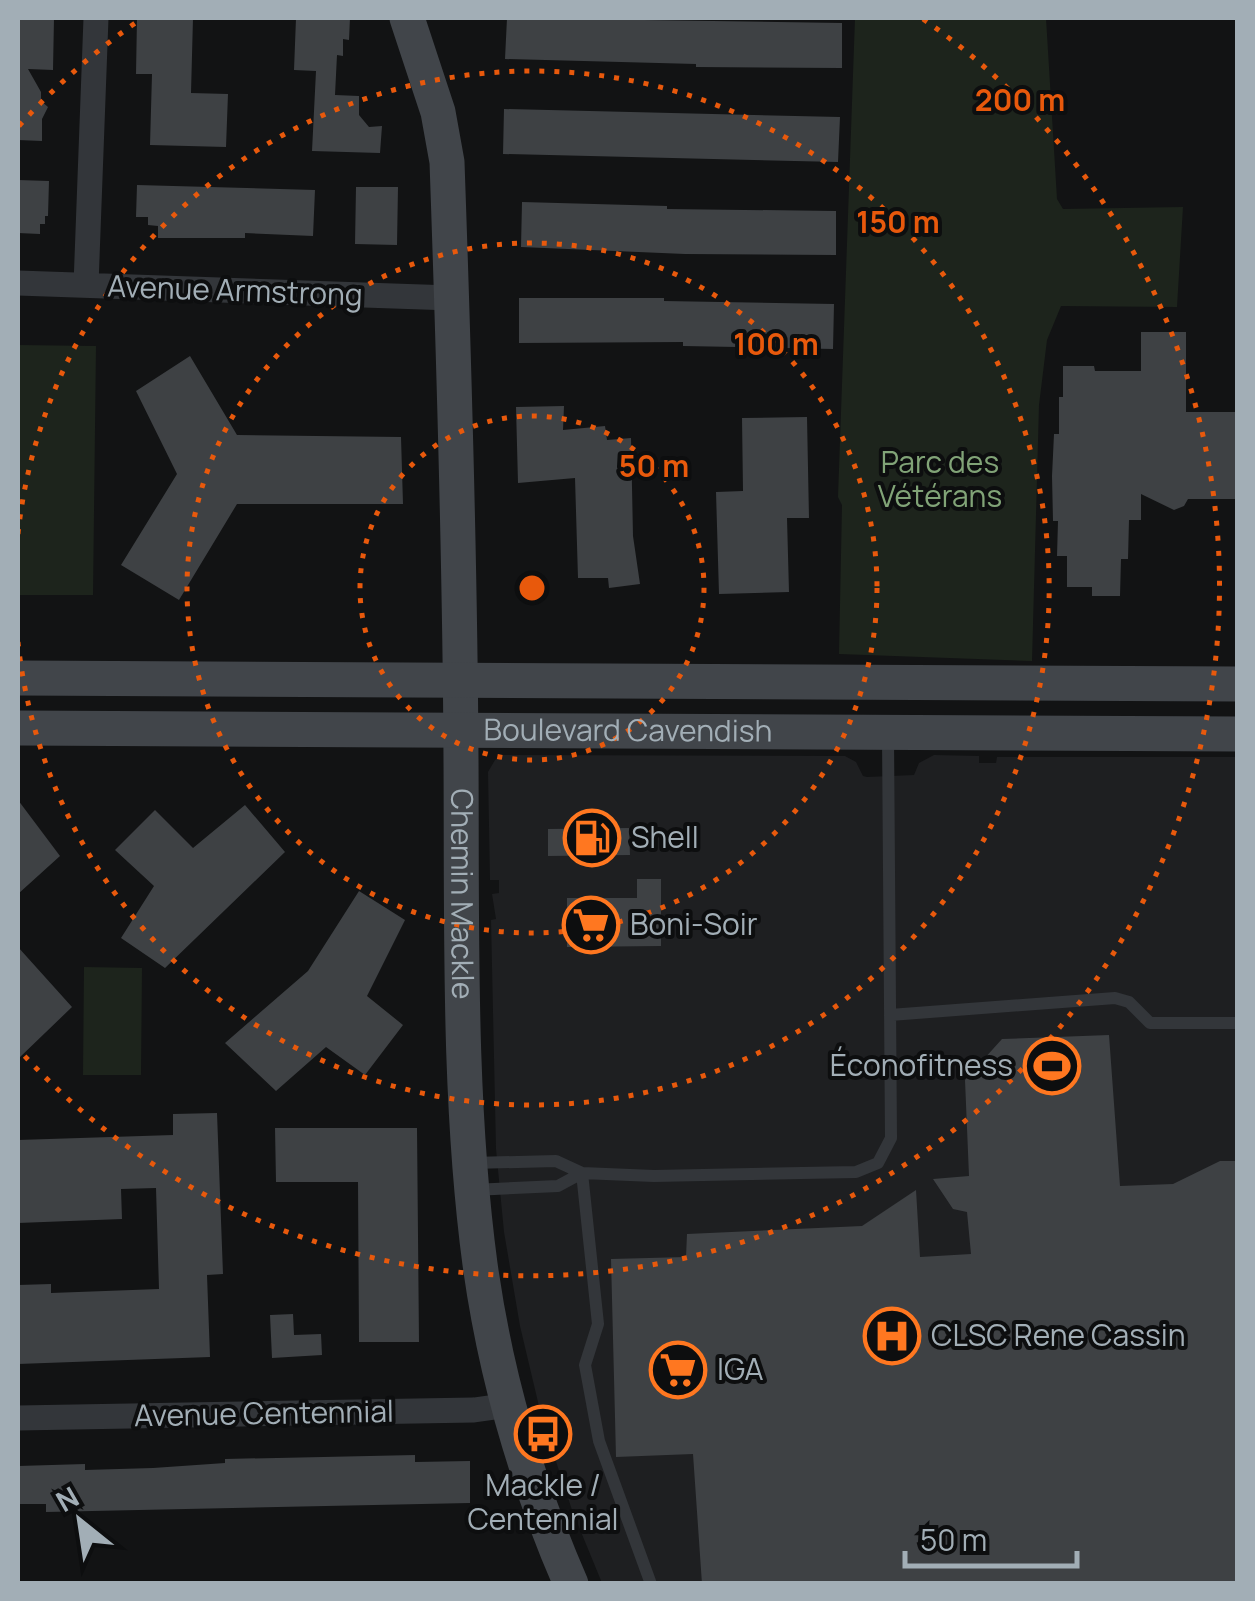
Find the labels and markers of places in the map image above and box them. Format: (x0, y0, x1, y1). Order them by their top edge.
centre of rings (514, 570, 550, 606)
fuel station icon: Shell (562, 808, 622, 868)
place label: Shell (631, 816, 699, 857)
supermarket icon: Boni-Soir (561, 895, 621, 955)
place label: Boni-Soir (630, 903, 758, 944)
sports icon: Éconofitness (1022, 1036, 1082, 1096)
place label: Éconofitness (830, 1044, 1013, 1085)
hospital icon: CLSC Rene Cassin (862, 1306, 922, 1366)
place label: CLSC Rene Cassin (931, 1314, 1185, 1355)
supermarket icon: IGA (648, 1340, 708, 1400)
place label: IGA (717, 1348, 764, 1389)
bus stop icon: Mackle / Centennial (513, 1404, 573, 1464)
place label: Mackle / Centennial (467, 1464, 619, 1539)

